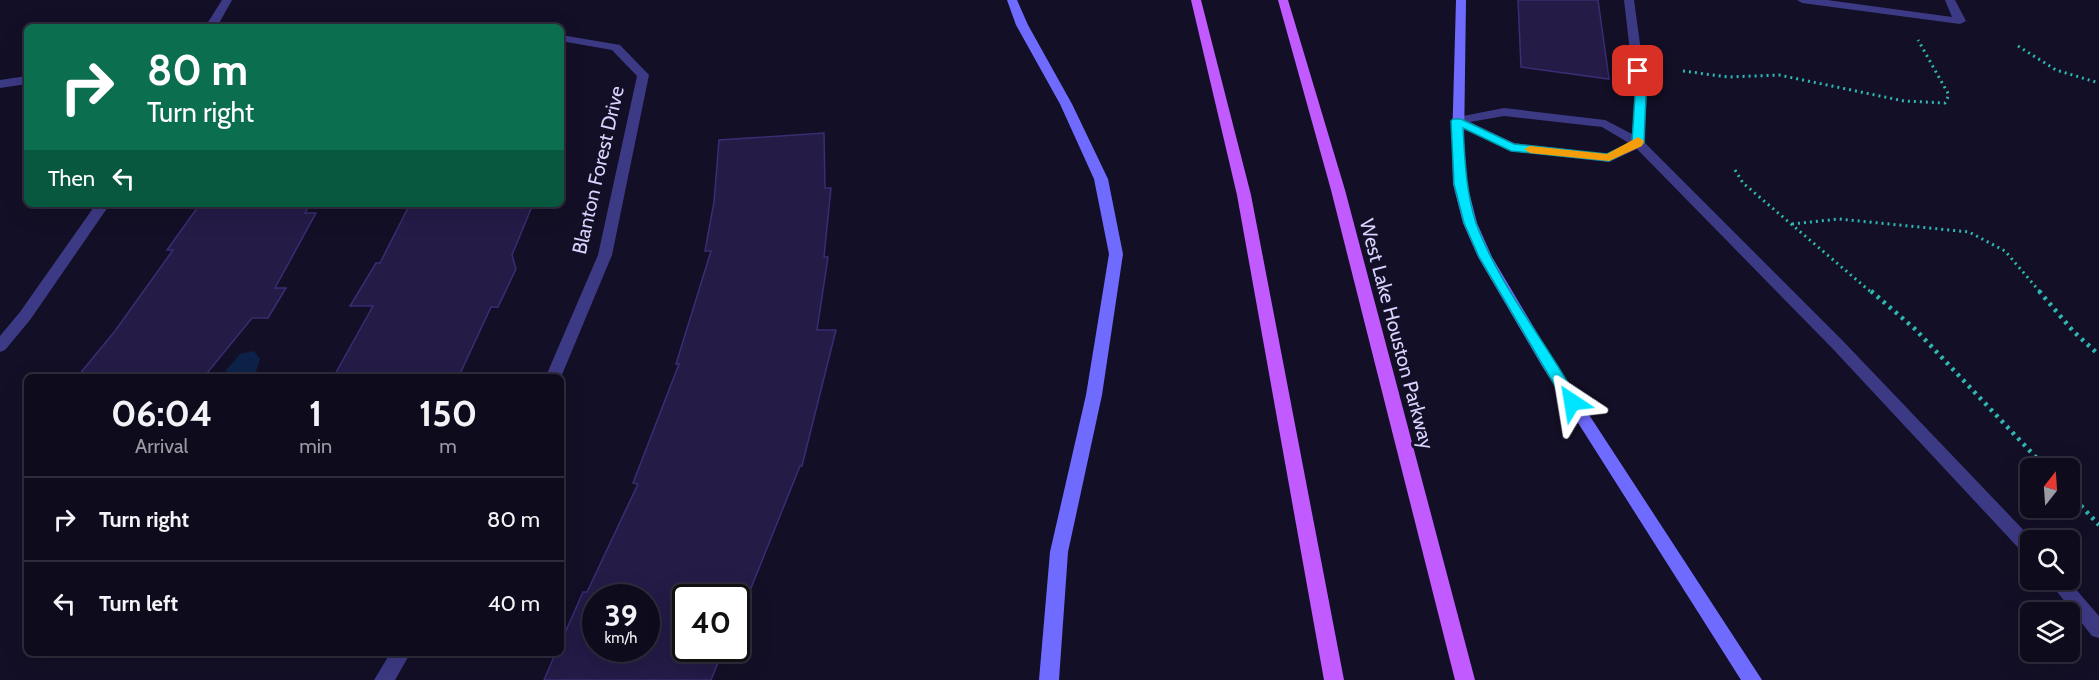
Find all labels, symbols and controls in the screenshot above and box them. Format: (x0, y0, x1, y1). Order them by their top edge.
text: 80 m (147, 44, 248, 96)
pin (1612, 45, 1663, 96)
icon: right (48, 48, 126, 126)
icon: arrive (1621, 54, 1654, 87)
street label: Blanton Forest Drive (567, 84, 629, 256)
text: Turn right (147, 96, 254, 129)
icon: left (107, 162, 140, 195)
text: Then (48, 165, 95, 192)
street label: West Lake Houston Parkway (1355, 216, 1439, 452)
position arrow (1540, 370, 1604, 434)
text: 06:04 (111, 391, 212, 435)
text: 1 (309, 391, 322, 435)
text: 150 (419, 391, 477, 435)
text: Arrival (135, 434, 188, 458)
text: min (299, 434, 332, 458)
text: m (439, 434, 457, 458)
north arrow (2020, 458, 2080, 518)
map controls (2020, 458, 2080, 662)
icon: right (48, 503, 81, 536)
text: Turn right (99, 506, 189, 533)
text: 80 m (487, 506, 540, 533)
button: search (2020, 530, 2080, 590)
speed limit sign: 40 (672, 584, 750, 662)
icon: left (48, 587, 81, 620)
text: Turn left (99, 590, 178, 617)
text: 40 m (488, 590, 540, 617)
text: 39 (604, 597, 638, 634)
button: layers (2020, 602, 2080, 662)
text: km/h (605, 629, 637, 647)

